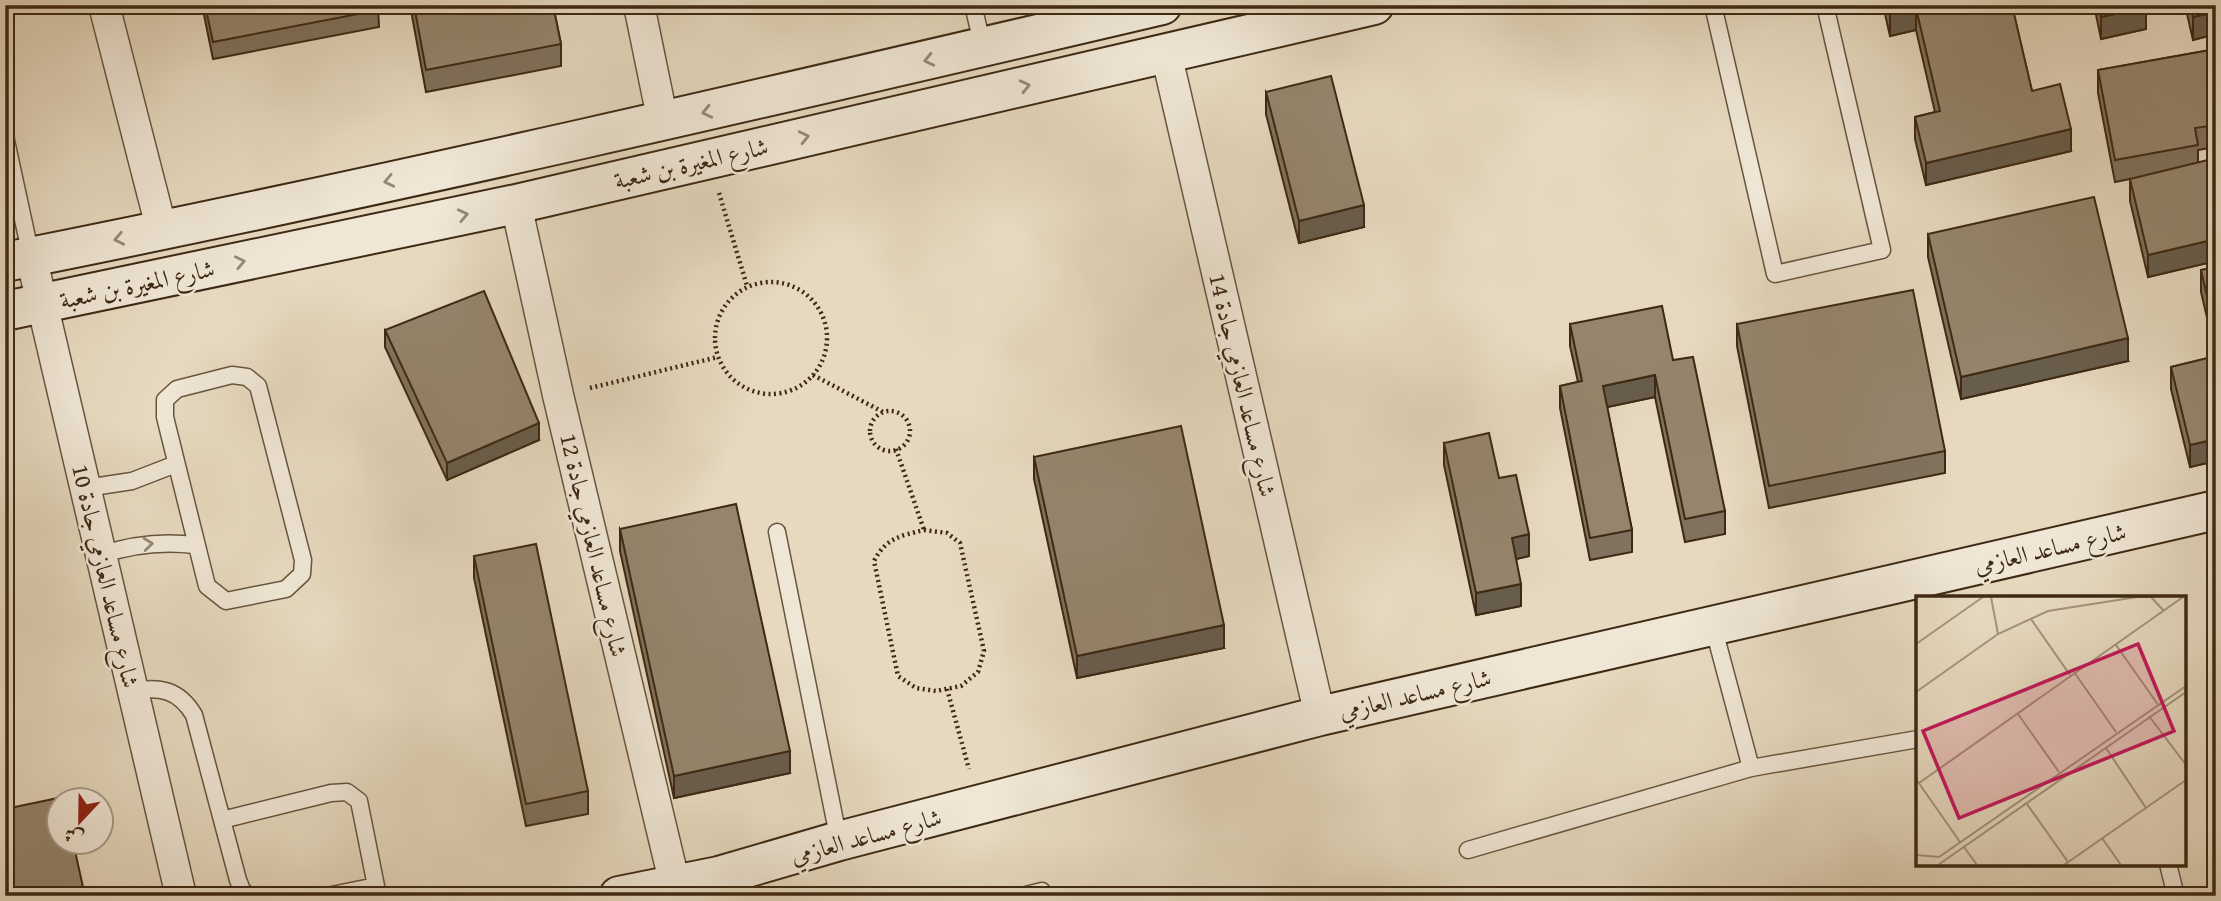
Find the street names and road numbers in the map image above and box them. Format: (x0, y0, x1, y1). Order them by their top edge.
street label: شارع المغيرة بن شعبة (610, 128, 772, 201)
street label: شارع المغيرة بن شعبة (56, 251, 218, 320)
street label: شارع مساعد العازمي جادة 14 (1197, 270, 1286, 501)
street label: شارع مساعد العازمي جادة 12 (548, 430, 637, 661)
street label: شارع مساعد العازمي جادة 10 (60, 461, 149, 692)
street label: شارع مساعد العازمي (1970, 513, 2130, 585)
street label: شارع مساعد العازمي (1335, 659, 1495, 731)
street label: شارع مساعد العازمي (786, 799, 946, 876)

